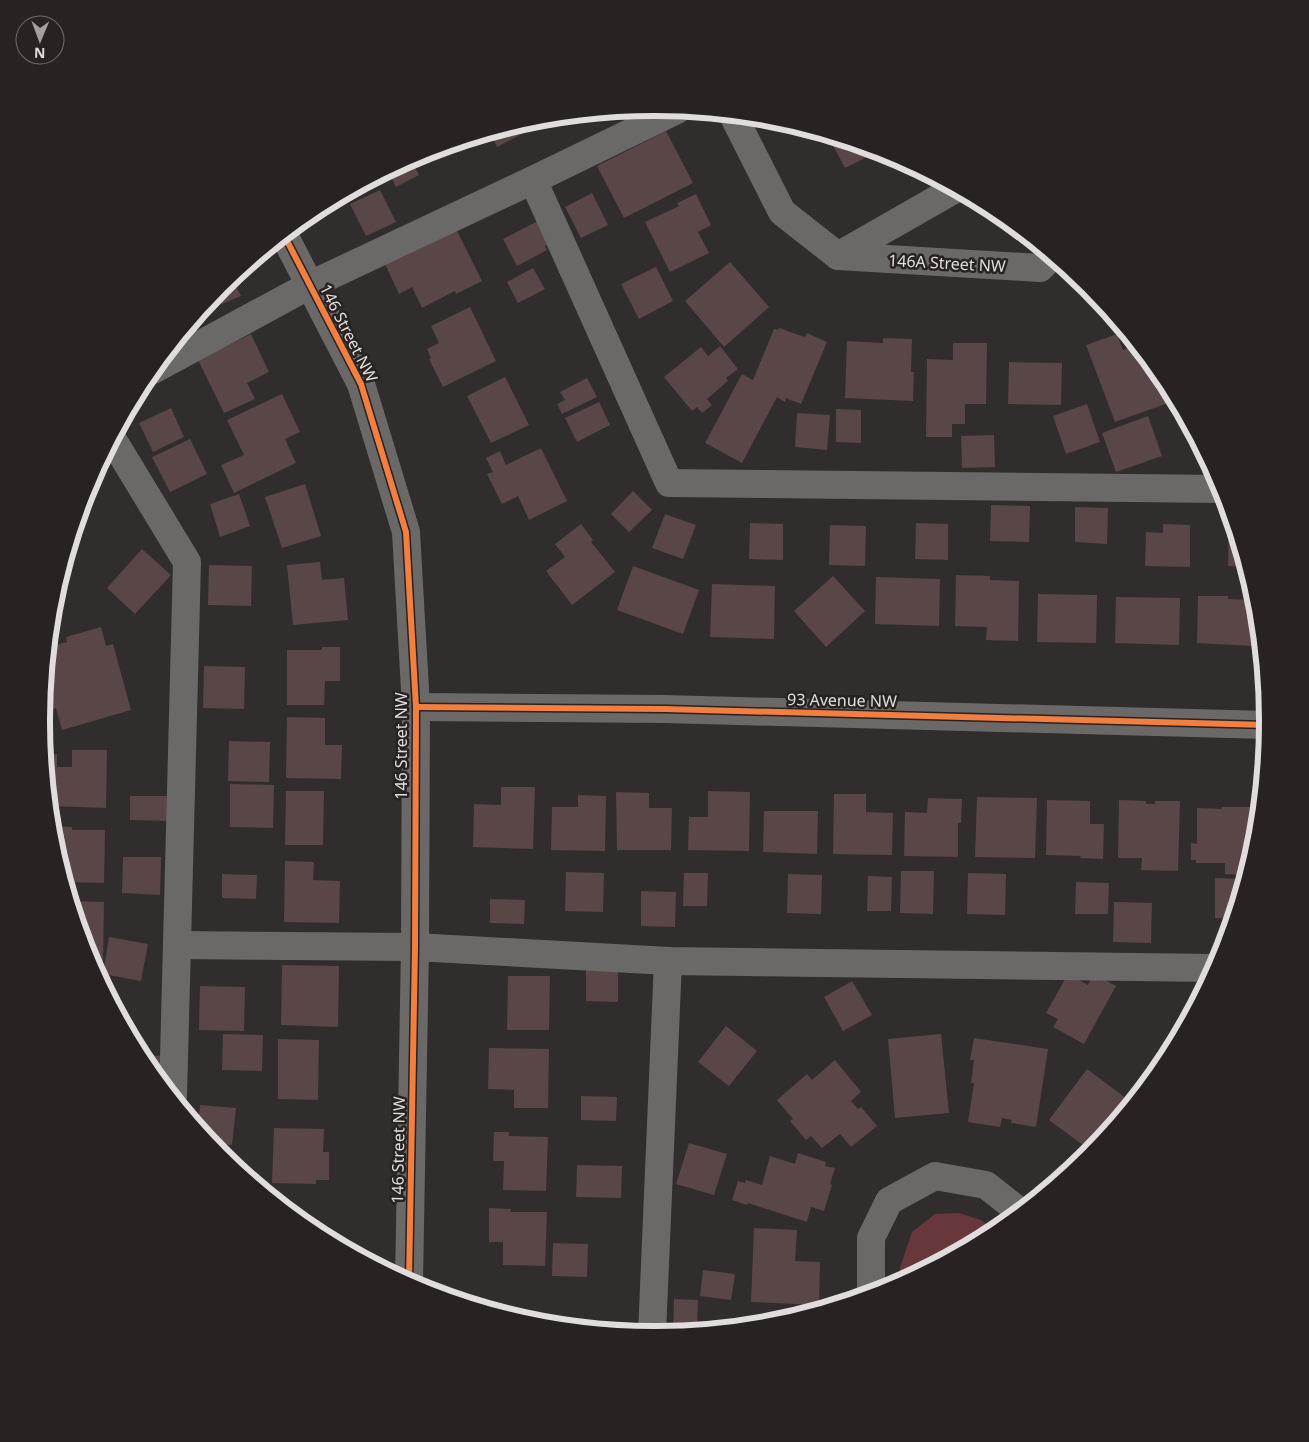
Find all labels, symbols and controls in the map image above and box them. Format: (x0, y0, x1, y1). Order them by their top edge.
north arrow (15, 15, 65, 65)
text: N (34, 44, 46, 63)
street label: 146A Street NW (888, 249, 1006, 277)
street label: 146 Street NW (315, 280, 383, 386)
street label: 93 Avenue NW (787, 688, 897, 712)
street label: 146 Street NW (390, 692, 412, 800)
street label: 146 Street NW (386, 1096, 410, 1204)

